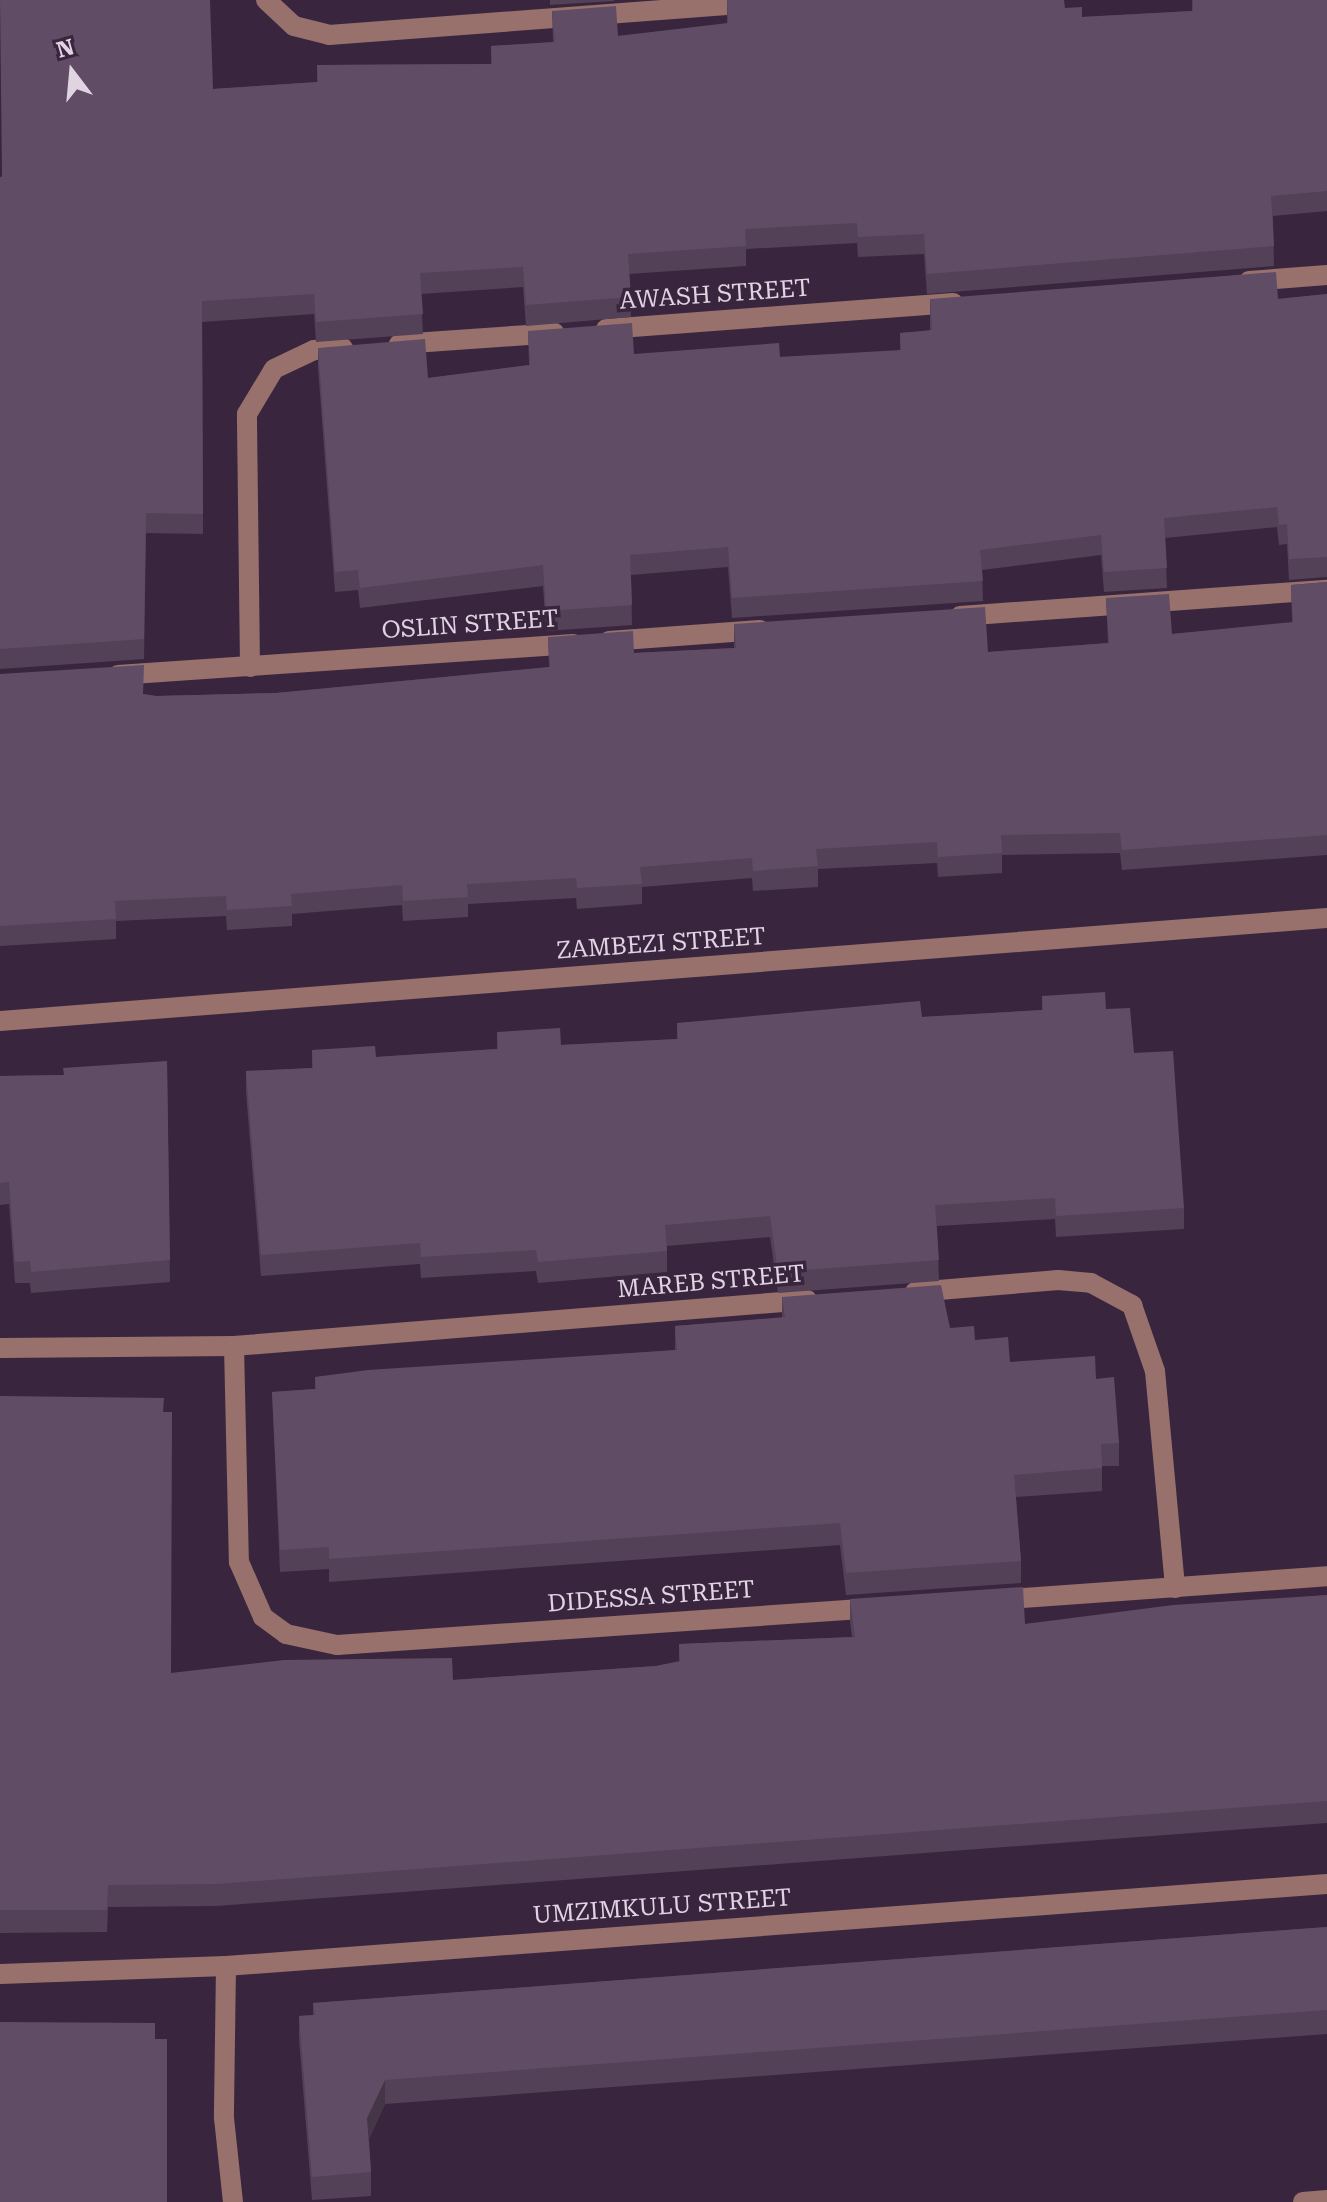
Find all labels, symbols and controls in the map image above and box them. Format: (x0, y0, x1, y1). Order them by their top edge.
north arrow (32, 32, 112, 112)
text: N (54, 34, 77, 63)
street label: AWASH STREET (618, 274, 812, 316)
street label: OSLIN STREET (381, 604, 559, 646)
street label: ZAMBEZI STREET (555, 922, 767, 966)
street label: MAREB STREET (616, 1259, 806, 1305)
street label: DIDESSA STREET (546, 1575, 756, 1619)
street label: UMZIMKULU STREET (532, 1884, 792, 1930)

